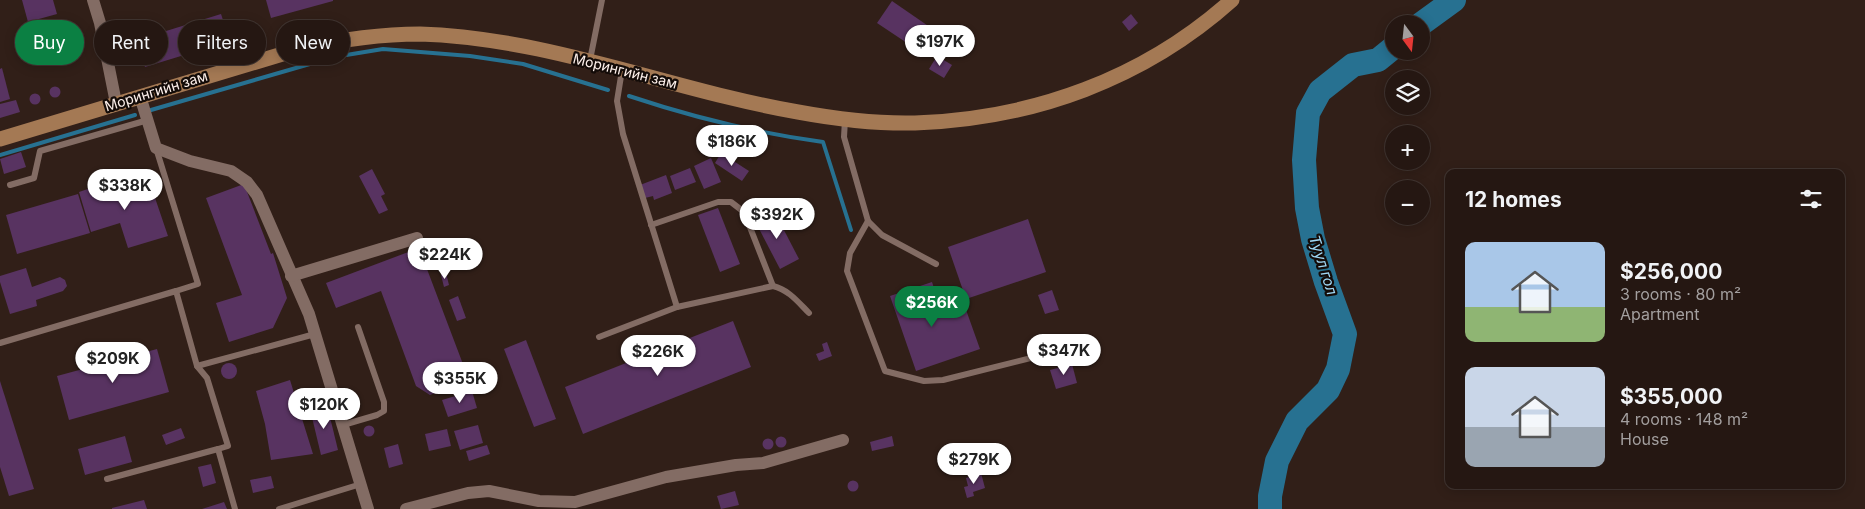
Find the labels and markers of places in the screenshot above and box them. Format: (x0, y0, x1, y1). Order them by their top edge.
pin: $197K (905, 24, 975, 67)
pin: $186K (697, 124, 767, 167)
pin: $338K (90, 168, 160, 211)
pin: $392K (742, 198, 812, 240)
pin: $224K (410, 238, 480, 280)
pin: $256K (897, 286, 967, 328)
pin: $226K (623, 334, 693, 377)
pin: $347K (1029, 334, 1099, 376)
pin: $209K (78, 342, 148, 384)
pin: $355K (425, 362, 495, 404)
pin: $120K (289, 388, 359, 430)
pin: $279K (939, 442, 1009, 485)

